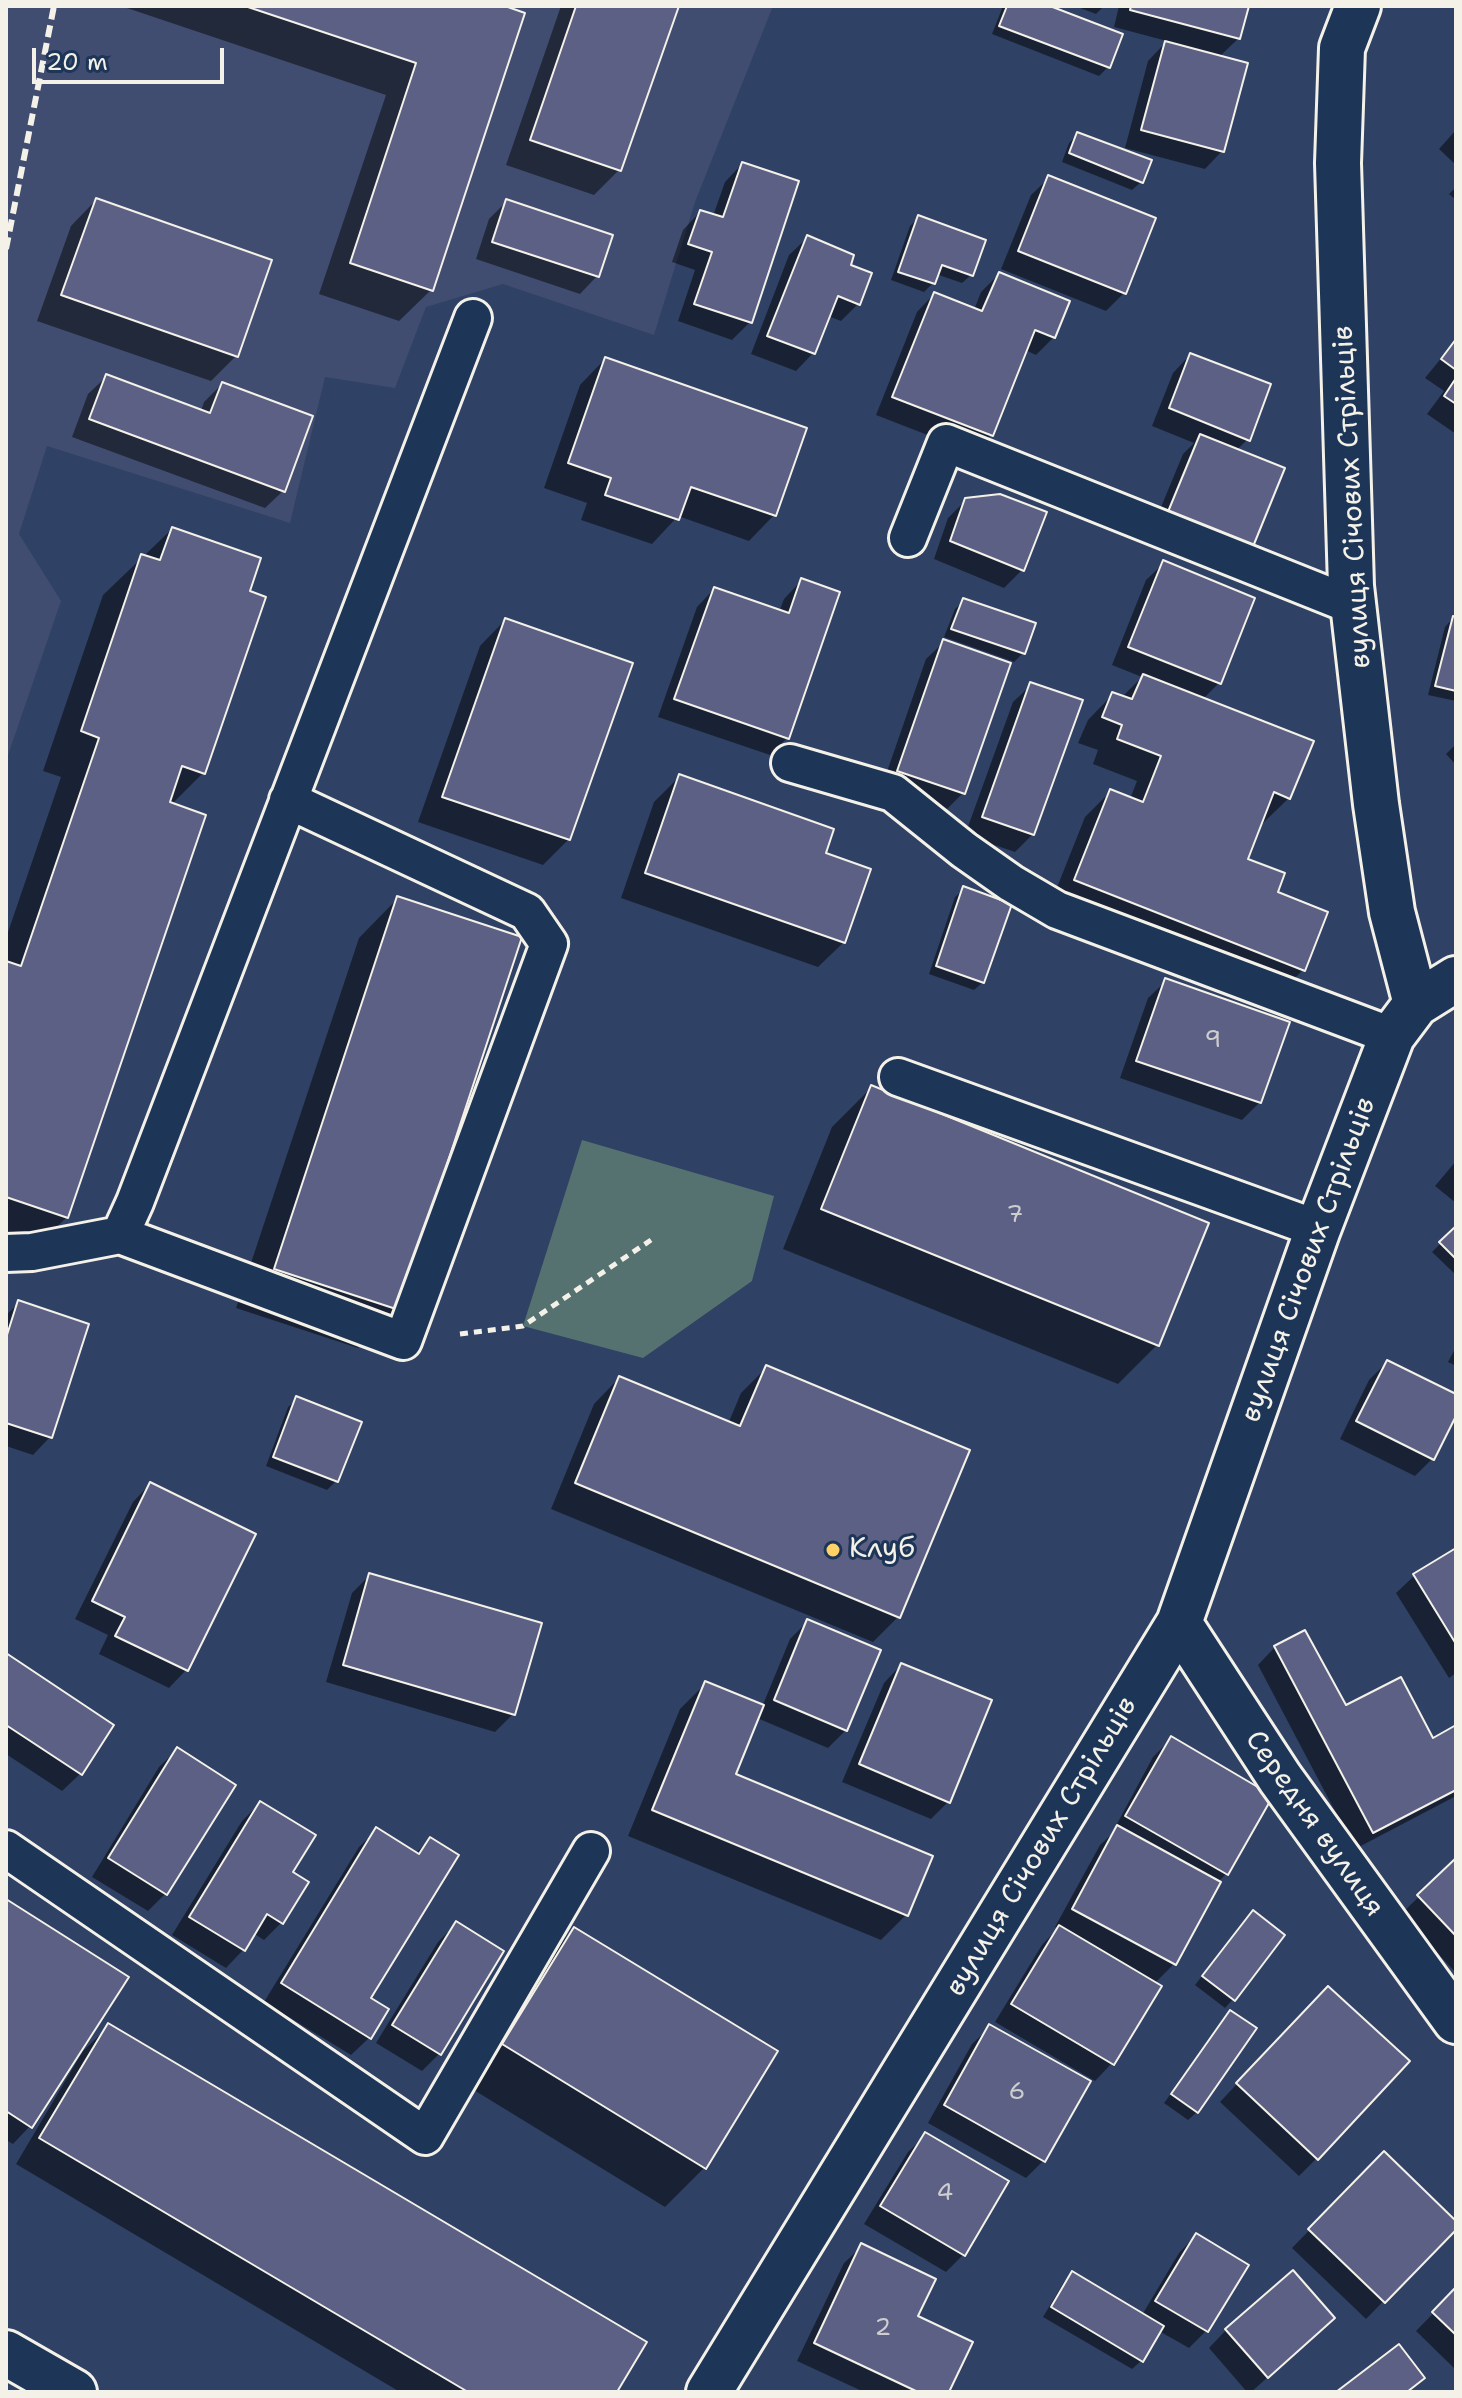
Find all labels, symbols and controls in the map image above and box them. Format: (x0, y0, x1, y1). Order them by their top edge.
scale bar (36, 32, 228, 82)
text: 20 m (46, 46, 108, 78)
street label: вулиця Січових Стрільців (1327, 325, 1379, 669)
house number: 9 (1205, 1027, 1221, 1055)
street label: вулиця Січових Стрільців (1235, 1093, 1383, 1427)
house number: 7 (1007, 1202, 1023, 1230)
place label: Клуб (849, 1533, 915, 1567)
marker: Клуб (824, 1541, 842, 1559)
street label: вулиця Січових Стрільців (939, 1691, 1145, 2003)
street label: Середня вулиця (1237, 1725, 1391, 1923)
house number: 6 (1009, 2079, 1025, 2107)
house number: 4 (937, 2180, 953, 2208)
house number: 2 (875, 2315, 891, 2343)

